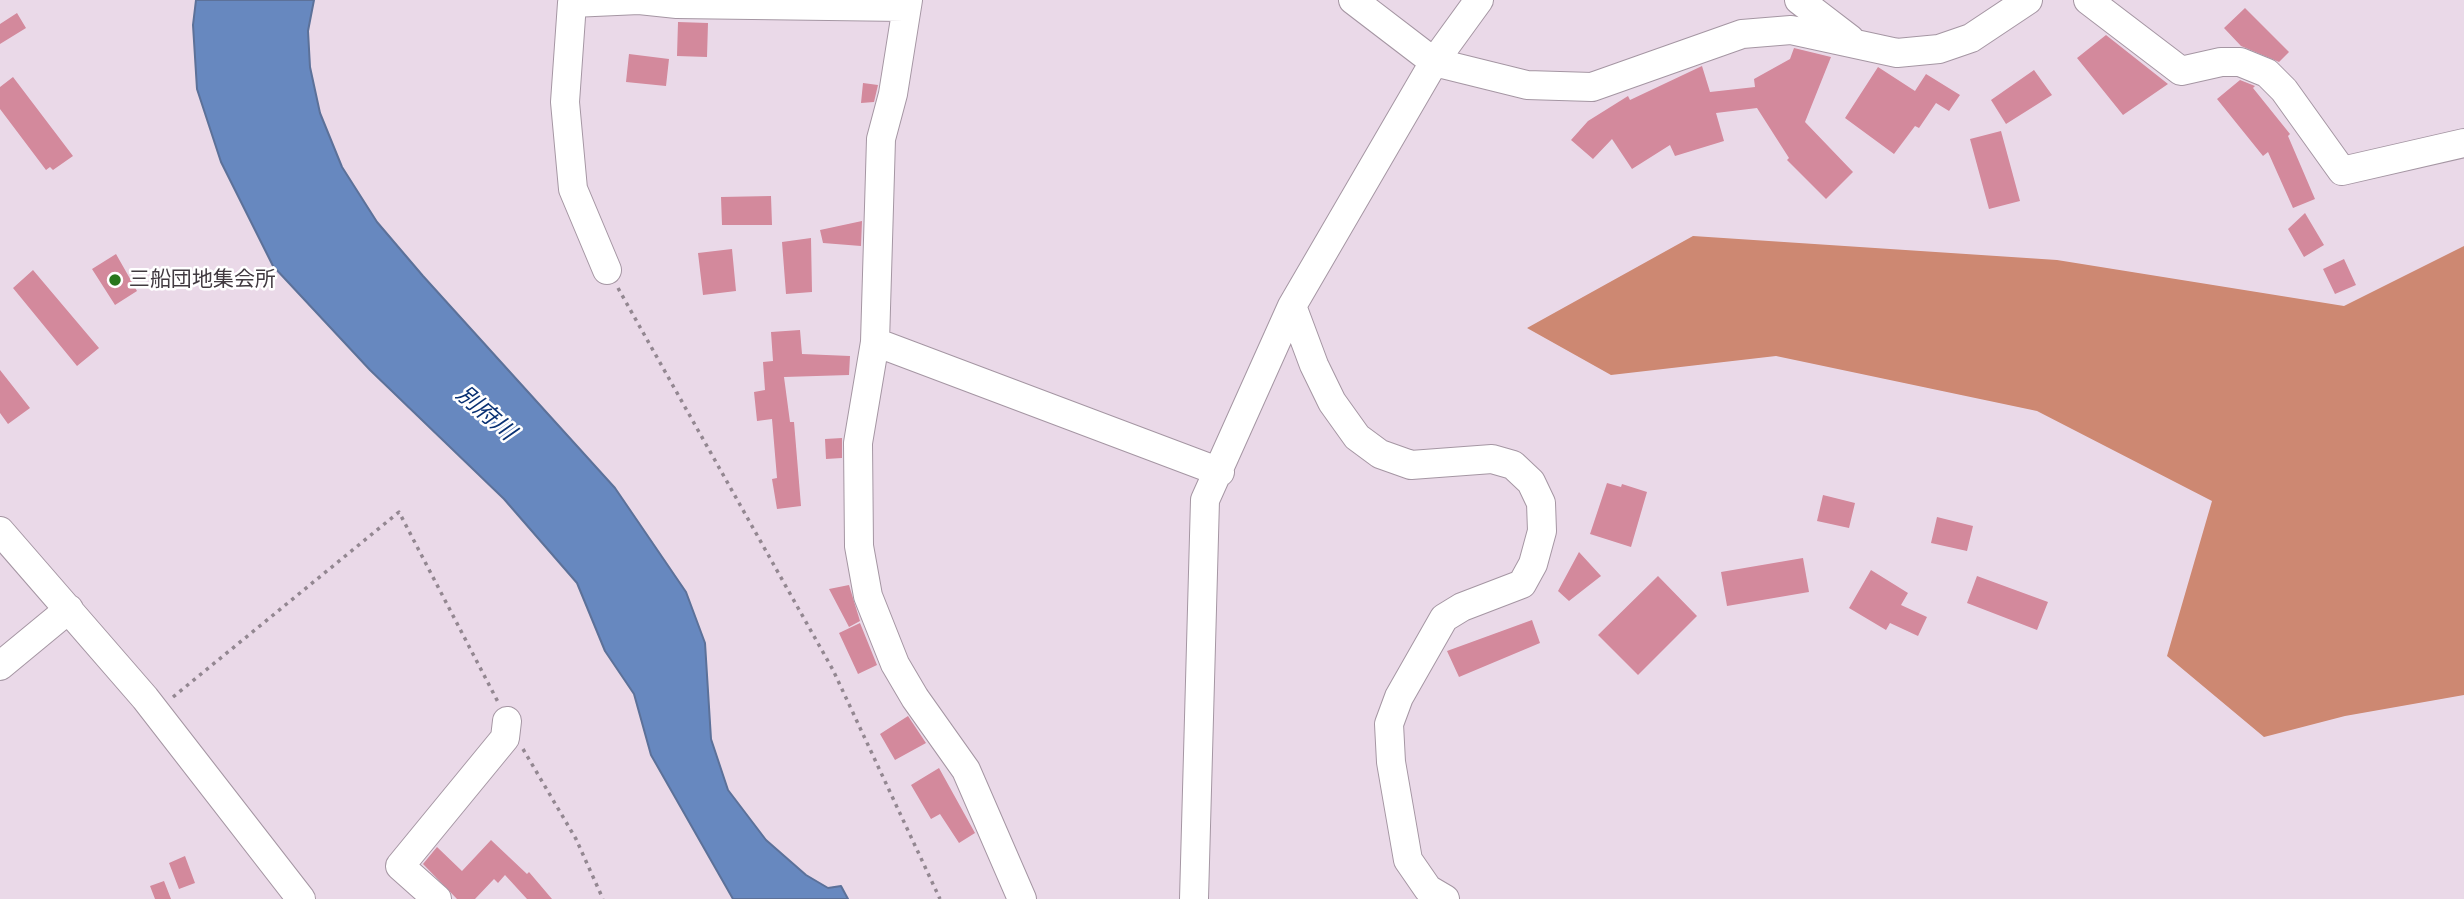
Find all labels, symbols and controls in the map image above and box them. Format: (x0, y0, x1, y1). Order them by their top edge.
place label: 三船団地集会所 (129, 267, 276, 293)
marker: 三船団地集会所 (107, 272, 123, 288)
water label: 別府川 (450, 381, 520, 447)

